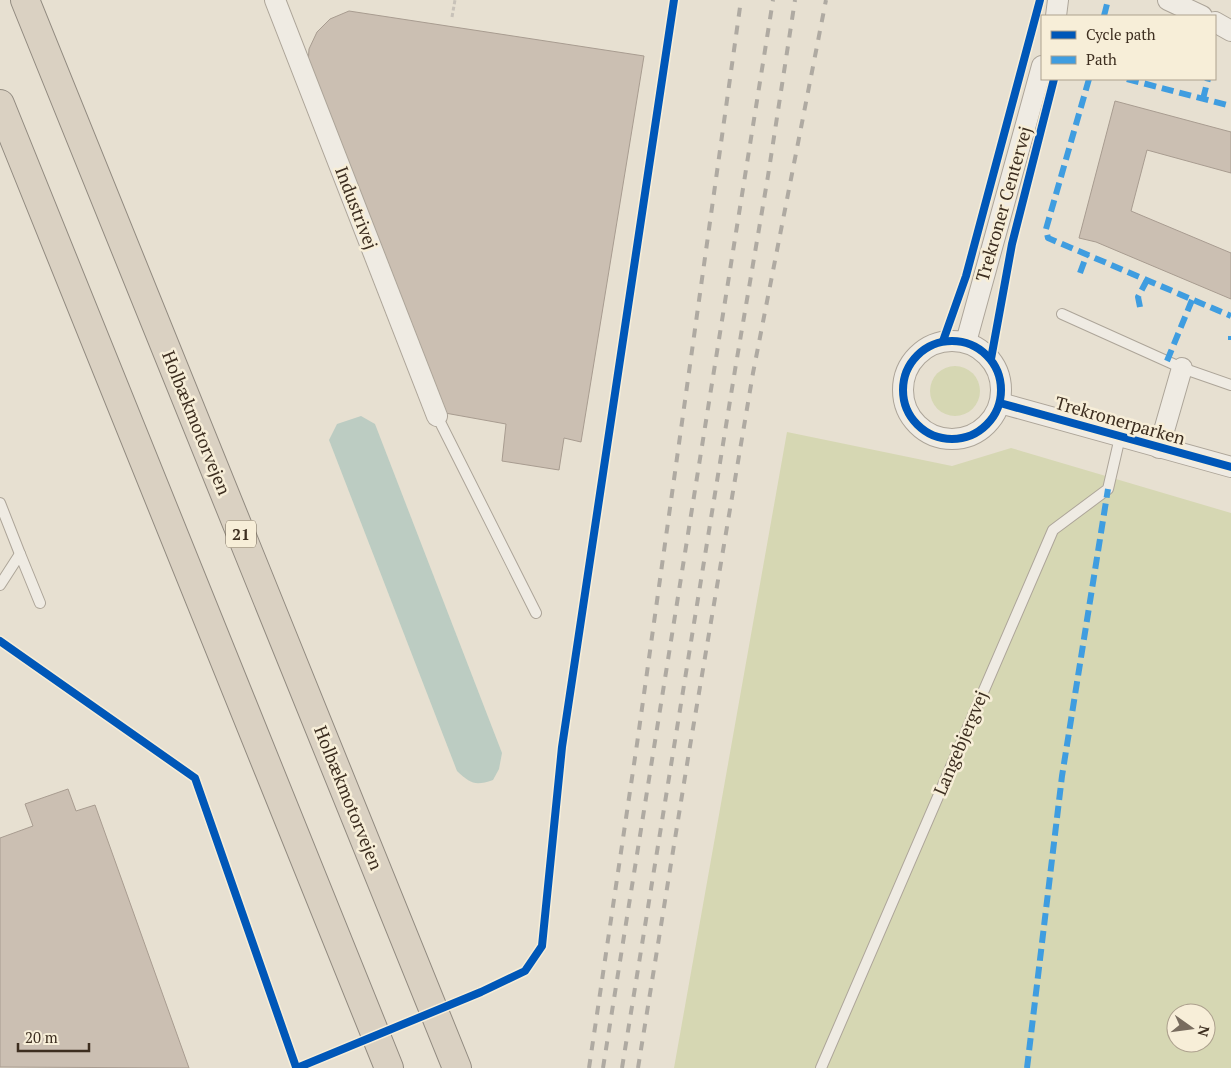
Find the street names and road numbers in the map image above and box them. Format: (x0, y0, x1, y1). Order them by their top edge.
street label: Trekroner Centervej (969, 123, 1037, 284)
street label: Industrivej (330, 163, 384, 253)
street label: Holbækmotorvejen (157, 347, 237, 499)
street label: Trekronerparken (1052, 390, 1188, 450)
road number: 21 (226, 520, 256, 548)
street label: Langebjergvej (927, 687, 993, 799)
street label: Holbækmotorvejen (309, 722, 389, 874)

